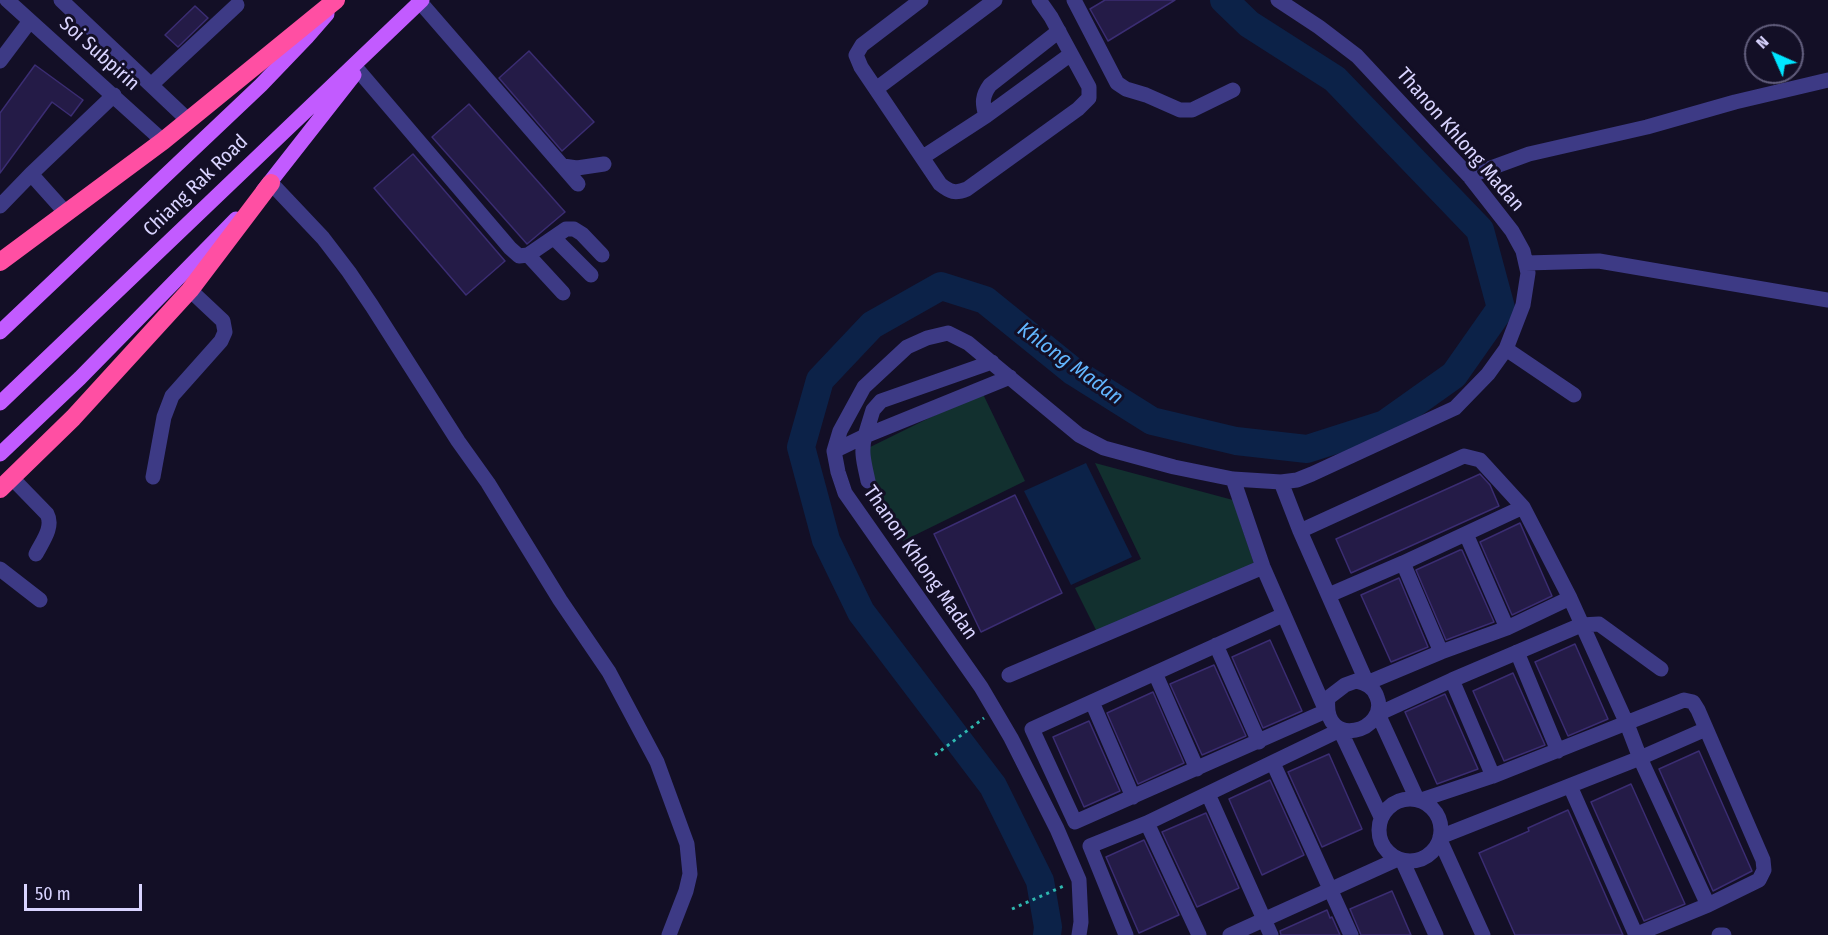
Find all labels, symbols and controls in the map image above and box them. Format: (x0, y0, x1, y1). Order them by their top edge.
street label: Soi Subpirin (54, 12, 144, 96)
north arrow (1744, 24, 1804, 84)
text: N (1752, 32, 1772, 52)
street label: Thanon Khlong Madan (1391, 63, 1529, 217)
street label: Chiang Rak Road (139, 130, 253, 242)
water label: Khlong Madan (1012, 317, 1128, 411)
street label: Thanon Khlong Madan (858, 481, 982, 645)
scale bar (27, 872, 146, 910)
text: 50 m (35, 883, 71, 905)

